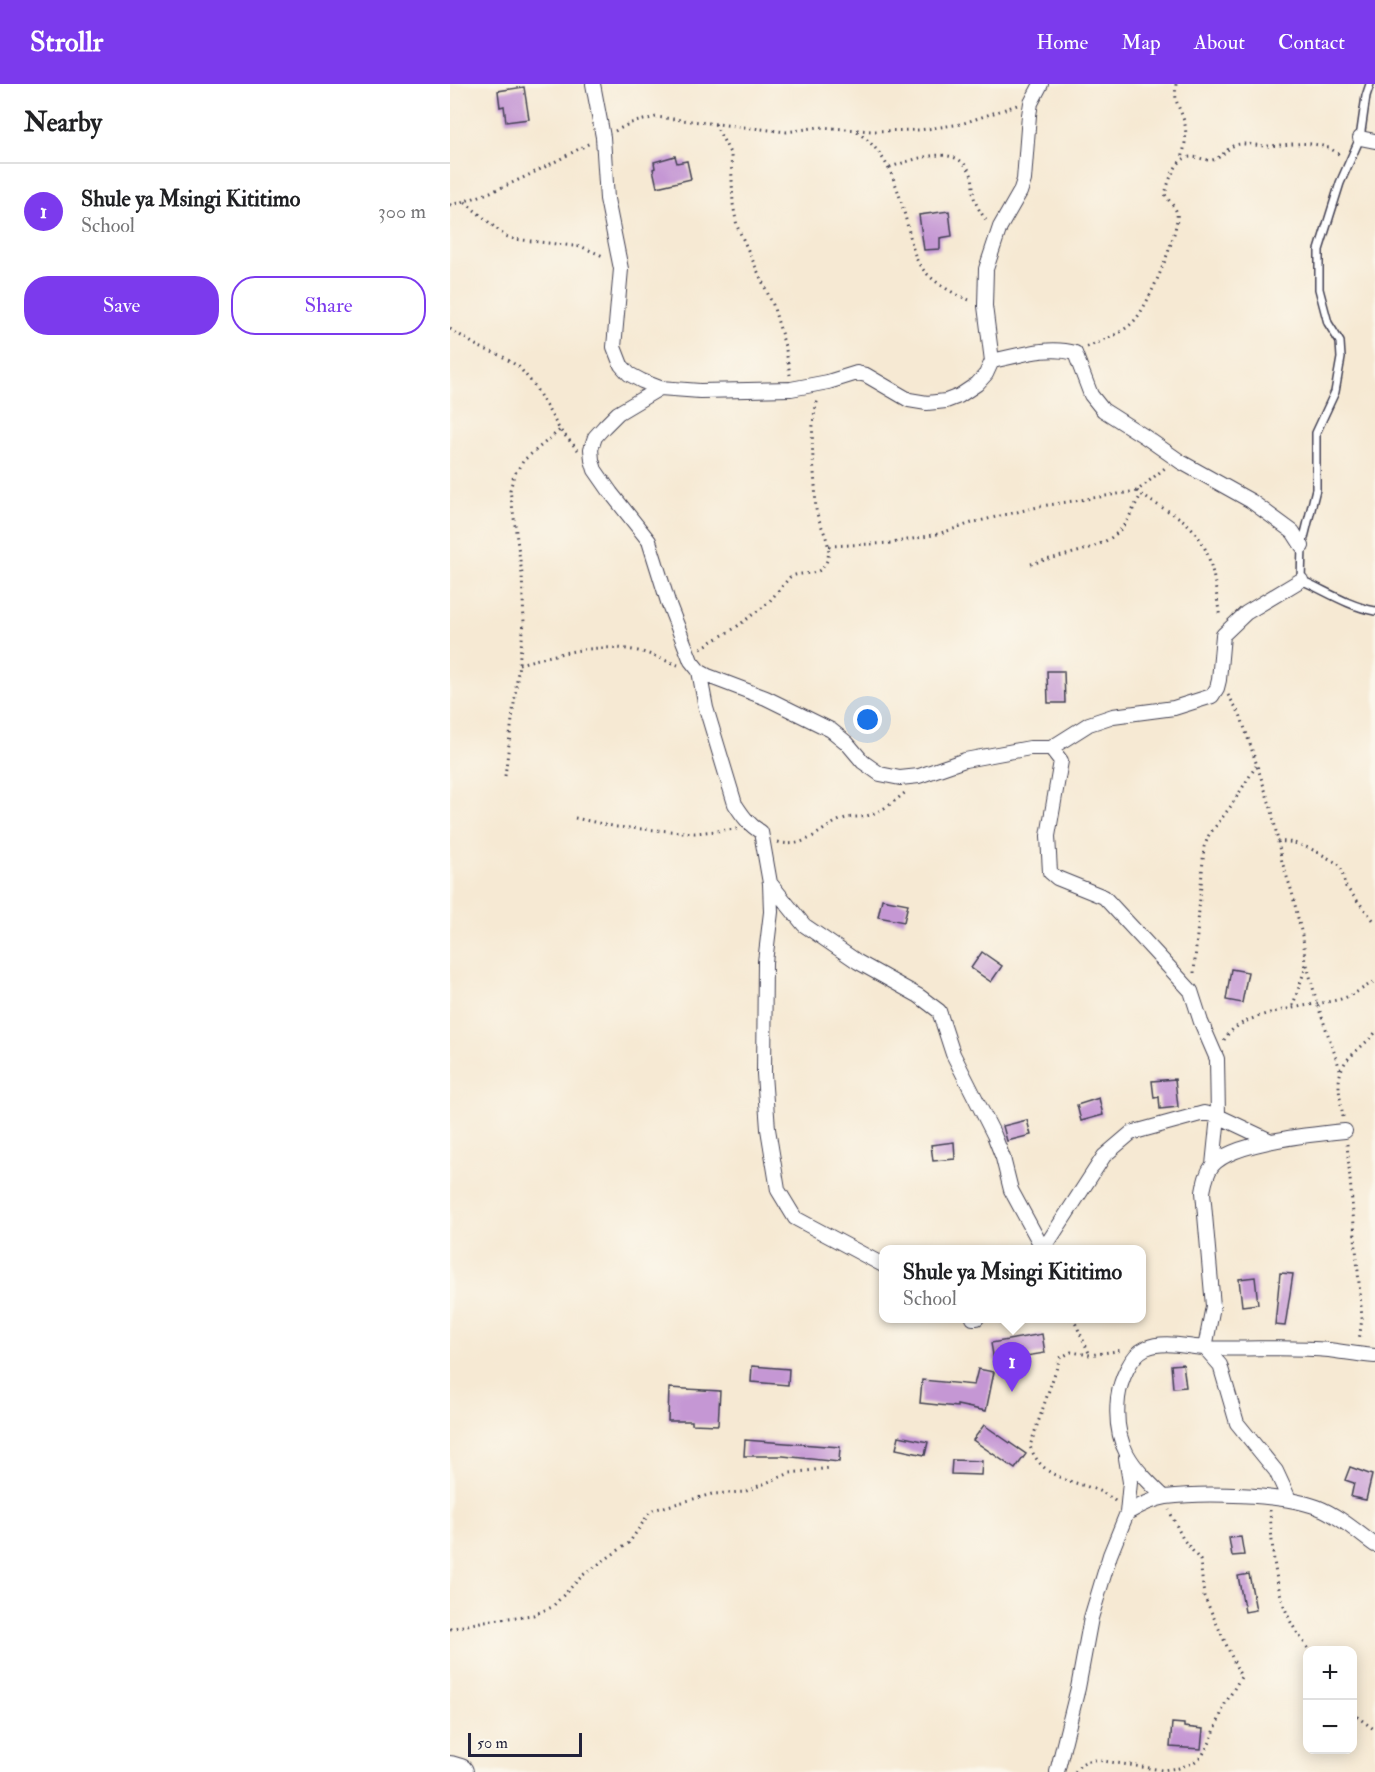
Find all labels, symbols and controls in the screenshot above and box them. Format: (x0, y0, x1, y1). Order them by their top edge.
text: Strollr (30, 25, 103, 60)
text: Home (1036, 29, 1088, 56)
text: Map (1121, 29, 1161, 56)
text: About (1194, 29, 1245, 56)
text: Contact (1278, 29, 1345, 56)
text: Nearby (24, 107, 102, 139)
text: Shule ya Msingi Kititimo (81, 185, 300, 213)
text: 1 (40, 199, 47, 224)
text: 300 m (378, 199, 426, 224)
text: School (81, 213, 135, 238)
button: Save (24, 276, 219, 335)
button: Share (231, 276, 426, 335)
your location (853, 705, 882, 734)
popup (879, 1245, 1146, 1323)
text: Shule ya Msingi Kititimo (903, 1258, 1122, 1286)
text: School (903, 1286, 957, 1311)
pin: 1 (992, 1342, 1032, 1392)
map controls (1303, 1646, 1357, 1754)
button: + (1303, 1646, 1357, 1700)
button: − (1303, 1700, 1357, 1754)
scale bar (468, 1730, 582, 1758)
text: 50 m (477, 1733, 508, 1753)

